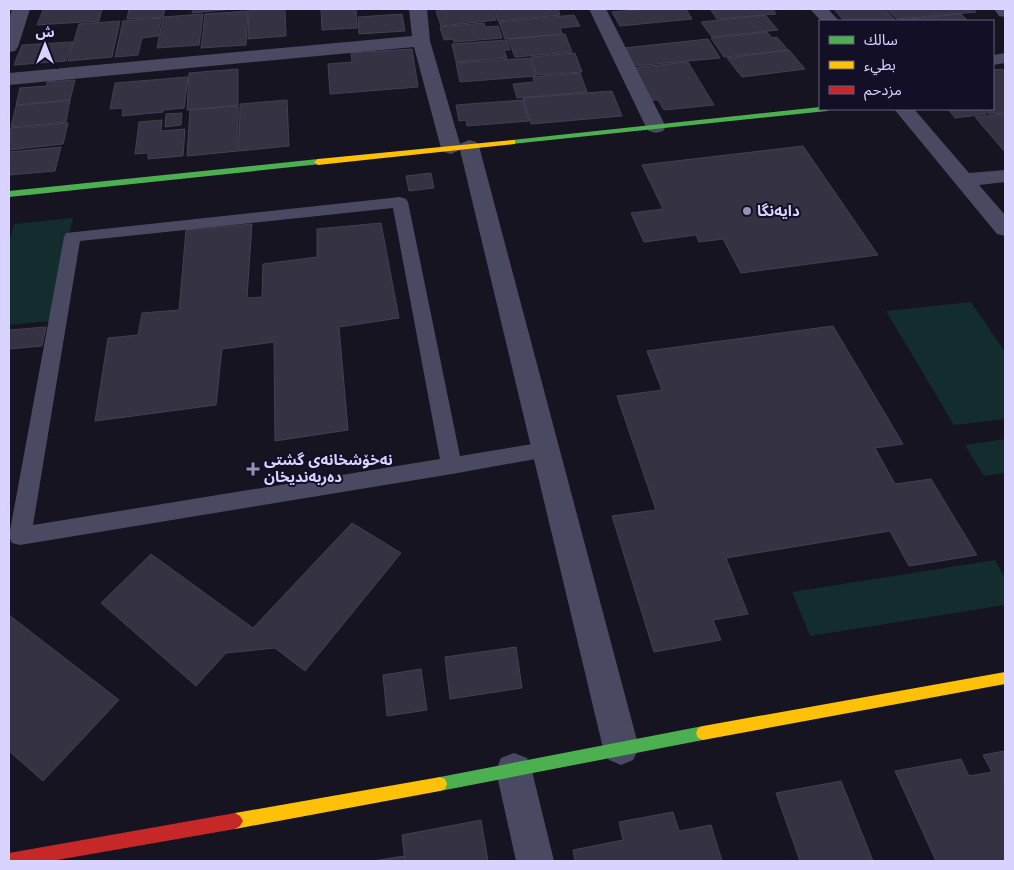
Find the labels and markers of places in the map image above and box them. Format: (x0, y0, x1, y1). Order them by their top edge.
place label: دایەنگا (757, 202, 800, 220)
marker: دایەنگا (741, 205, 753, 217)
place label: نەخۆشخانەی گشتی دەربەندیخان (264, 451, 393, 486)
marker: نەخۆشخانەی گشتی دەربەندیخان (246, 462, 260, 476)

